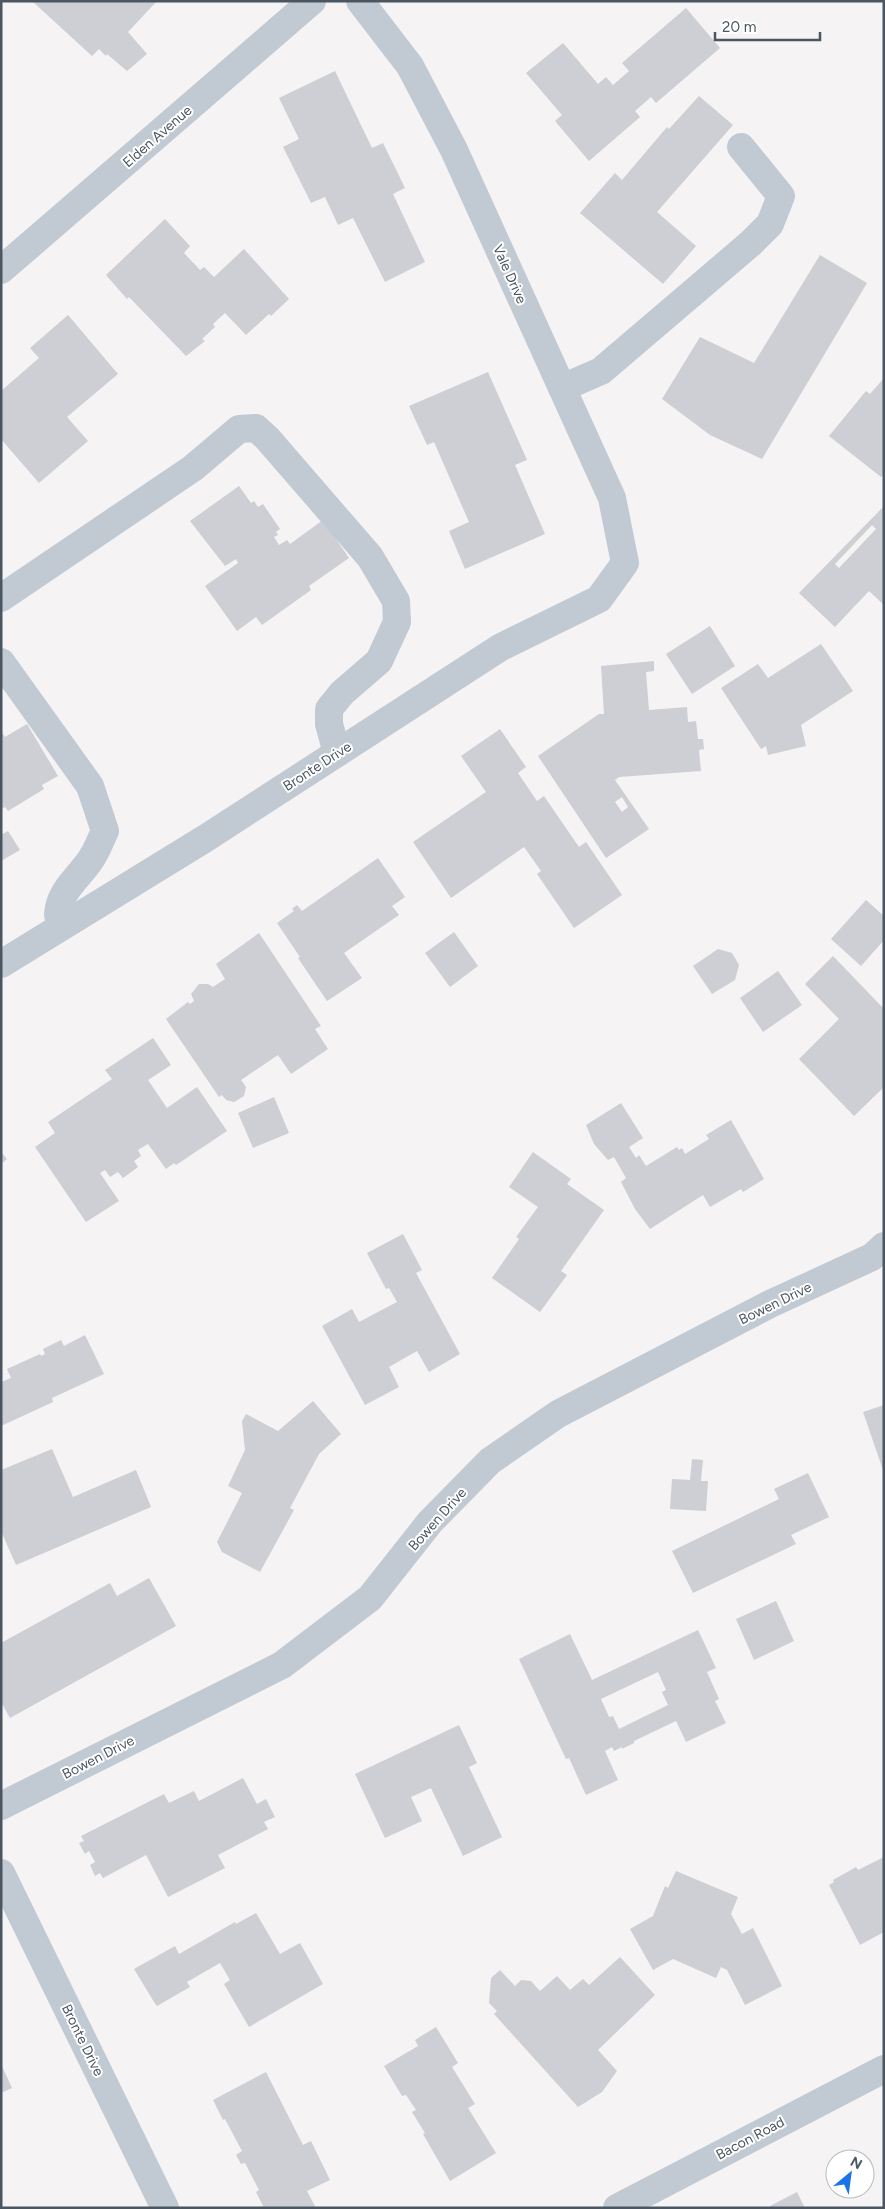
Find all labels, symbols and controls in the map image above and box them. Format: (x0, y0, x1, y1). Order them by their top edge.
scale bar (715, 10, 820, 42)
text: 20 m (722, 18, 756, 36)
street label: Elden Avenue (119, 102, 196, 171)
street label: Vale Drive (489, 242, 530, 307)
street label: Bronte Drive (280, 738, 355, 795)
street label: Bowen Drive (736, 1278, 815, 1328)
street label: Bowen Drive (405, 1484, 470, 1554)
street label: Bowen Drive (59, 1732, 137, 1783)
street label: Bronte Drive (58, 2001, 107, 2079)
street label: Bacon Road (713, 2113, 787, 2164)
north arrow (825, 2149, 875, 2199)
text: N (847, 2153, 865, 2173)

